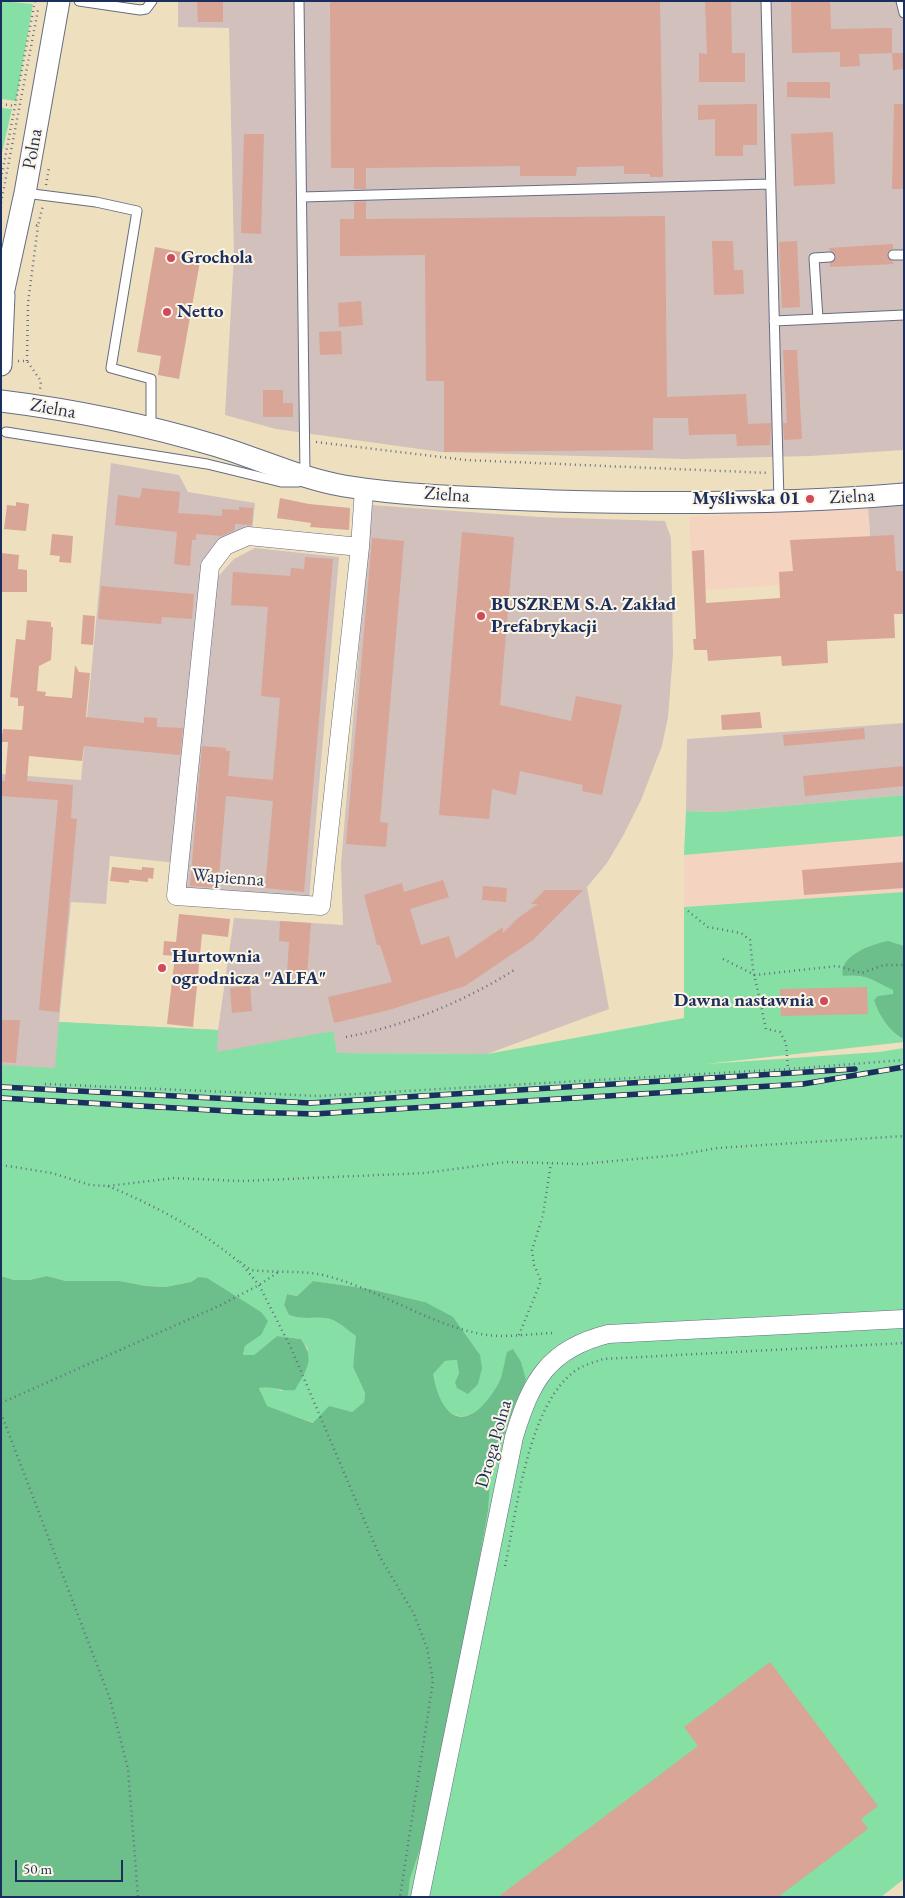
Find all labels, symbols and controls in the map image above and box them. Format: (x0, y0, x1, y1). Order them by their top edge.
street label: Polna (18, 127, 48, 171)
place label: Grochola (181, 247, 253, 269)
marker: Grochola (165, 252, 177, 264)
place label: Netto (177, 301, 224, 323)
marker: Netto (161, 306, 173, 318)
street label: Zielna (29, 394, 77, 424)
street label: Zielna (423, 482, 471, 508)
street label: Zielna (829, 484, 875, 510)
place label: Myśliwska 01 (692, 488, 800, 510)
marker: Myśliwska 01 (804, 493, 816, 505)
place label: BUSZREM S.A. Zakład Prefabrykacji (491, 594, 676, 638)
marker: BUSZREM S.A. Zakład Prefabrykacji (475, 610, 487, 622)
street label: Wapienna (191, 864, 265, 892)
place label: Hurtownia ogrodnicza "ALFA" (172, 946, 326, 990)
marker: Hurtownia ogrodnicza "ALFA" (156, 962, 168, 974)
place label: Dawna nastawnia (674, 990, 814, 1012)
marker: Dawna nastawnia (818, 995, 830, 1007)
street label: Droga Polna (471, 1397, 517, 1491)
scale bar (18, 1850, 125, 1882)
text: 50 m (23, 1859, 52, 1878)

